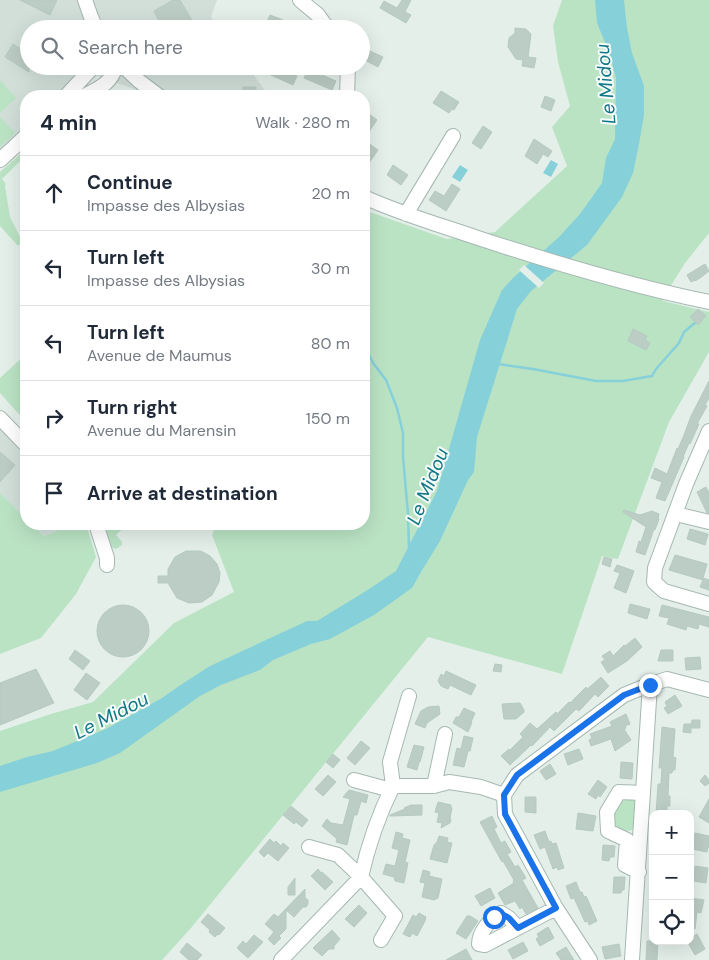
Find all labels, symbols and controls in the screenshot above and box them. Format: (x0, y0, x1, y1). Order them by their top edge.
search box (20, 20, 370, 75)
icon: search (38, 34, 66, 62)
text: Search here (78, 35, 183, 60)
water label: Le Midou (590, 43, 621, 125)
text: 4 min (40, 109, 97, 137)
text: Walk · 280 m (255, 112, 350, 133)
text: Continue (87, 170, 173, 195)
icon: ahead (40, 179, 68, 207)
text: 20 m (311, 183, 350, 204)
text: Impasse des Albysias (87, 195, 245, 216)
text: Turn left (87, 245, 165, 270)
icon: left (40, 254, 68, 282)
text: 30 m (311, 258, 350, 279)
text: Impasse des Albysias (87, 270, 245, 291)
text: Turn left (87, 320, 165, 345)
icon: left (40, 329, 68, 357)
text: 80 m (311, 333, 350, 354)
text: Avenue de Maumus (87, 345, 232, 366)
text: Turn right (87, 395, 177, 420)
icon: right (40, 404, 68, 432)
text: 150 m (306, 408, 350, 429)
text: Avenue du Marensin (87, 420, 236, 441)
water label: Le Midou (401, 444, 454, 528)
icon: arrive (40, 479, 68, 507)
text: Arrive at destination (87, 481, 278, 506)
route end (639, 674, 662, 697)
water label: Le Midou (70, 686, 153, 745)
map controls (649, 810, 694, 945)
button: + (649, 810, 694, 855)
button: − (649, 855, 694, 900)
button: locate (649, 900, 694, 945)
route start (483, 906, 506, 929)

